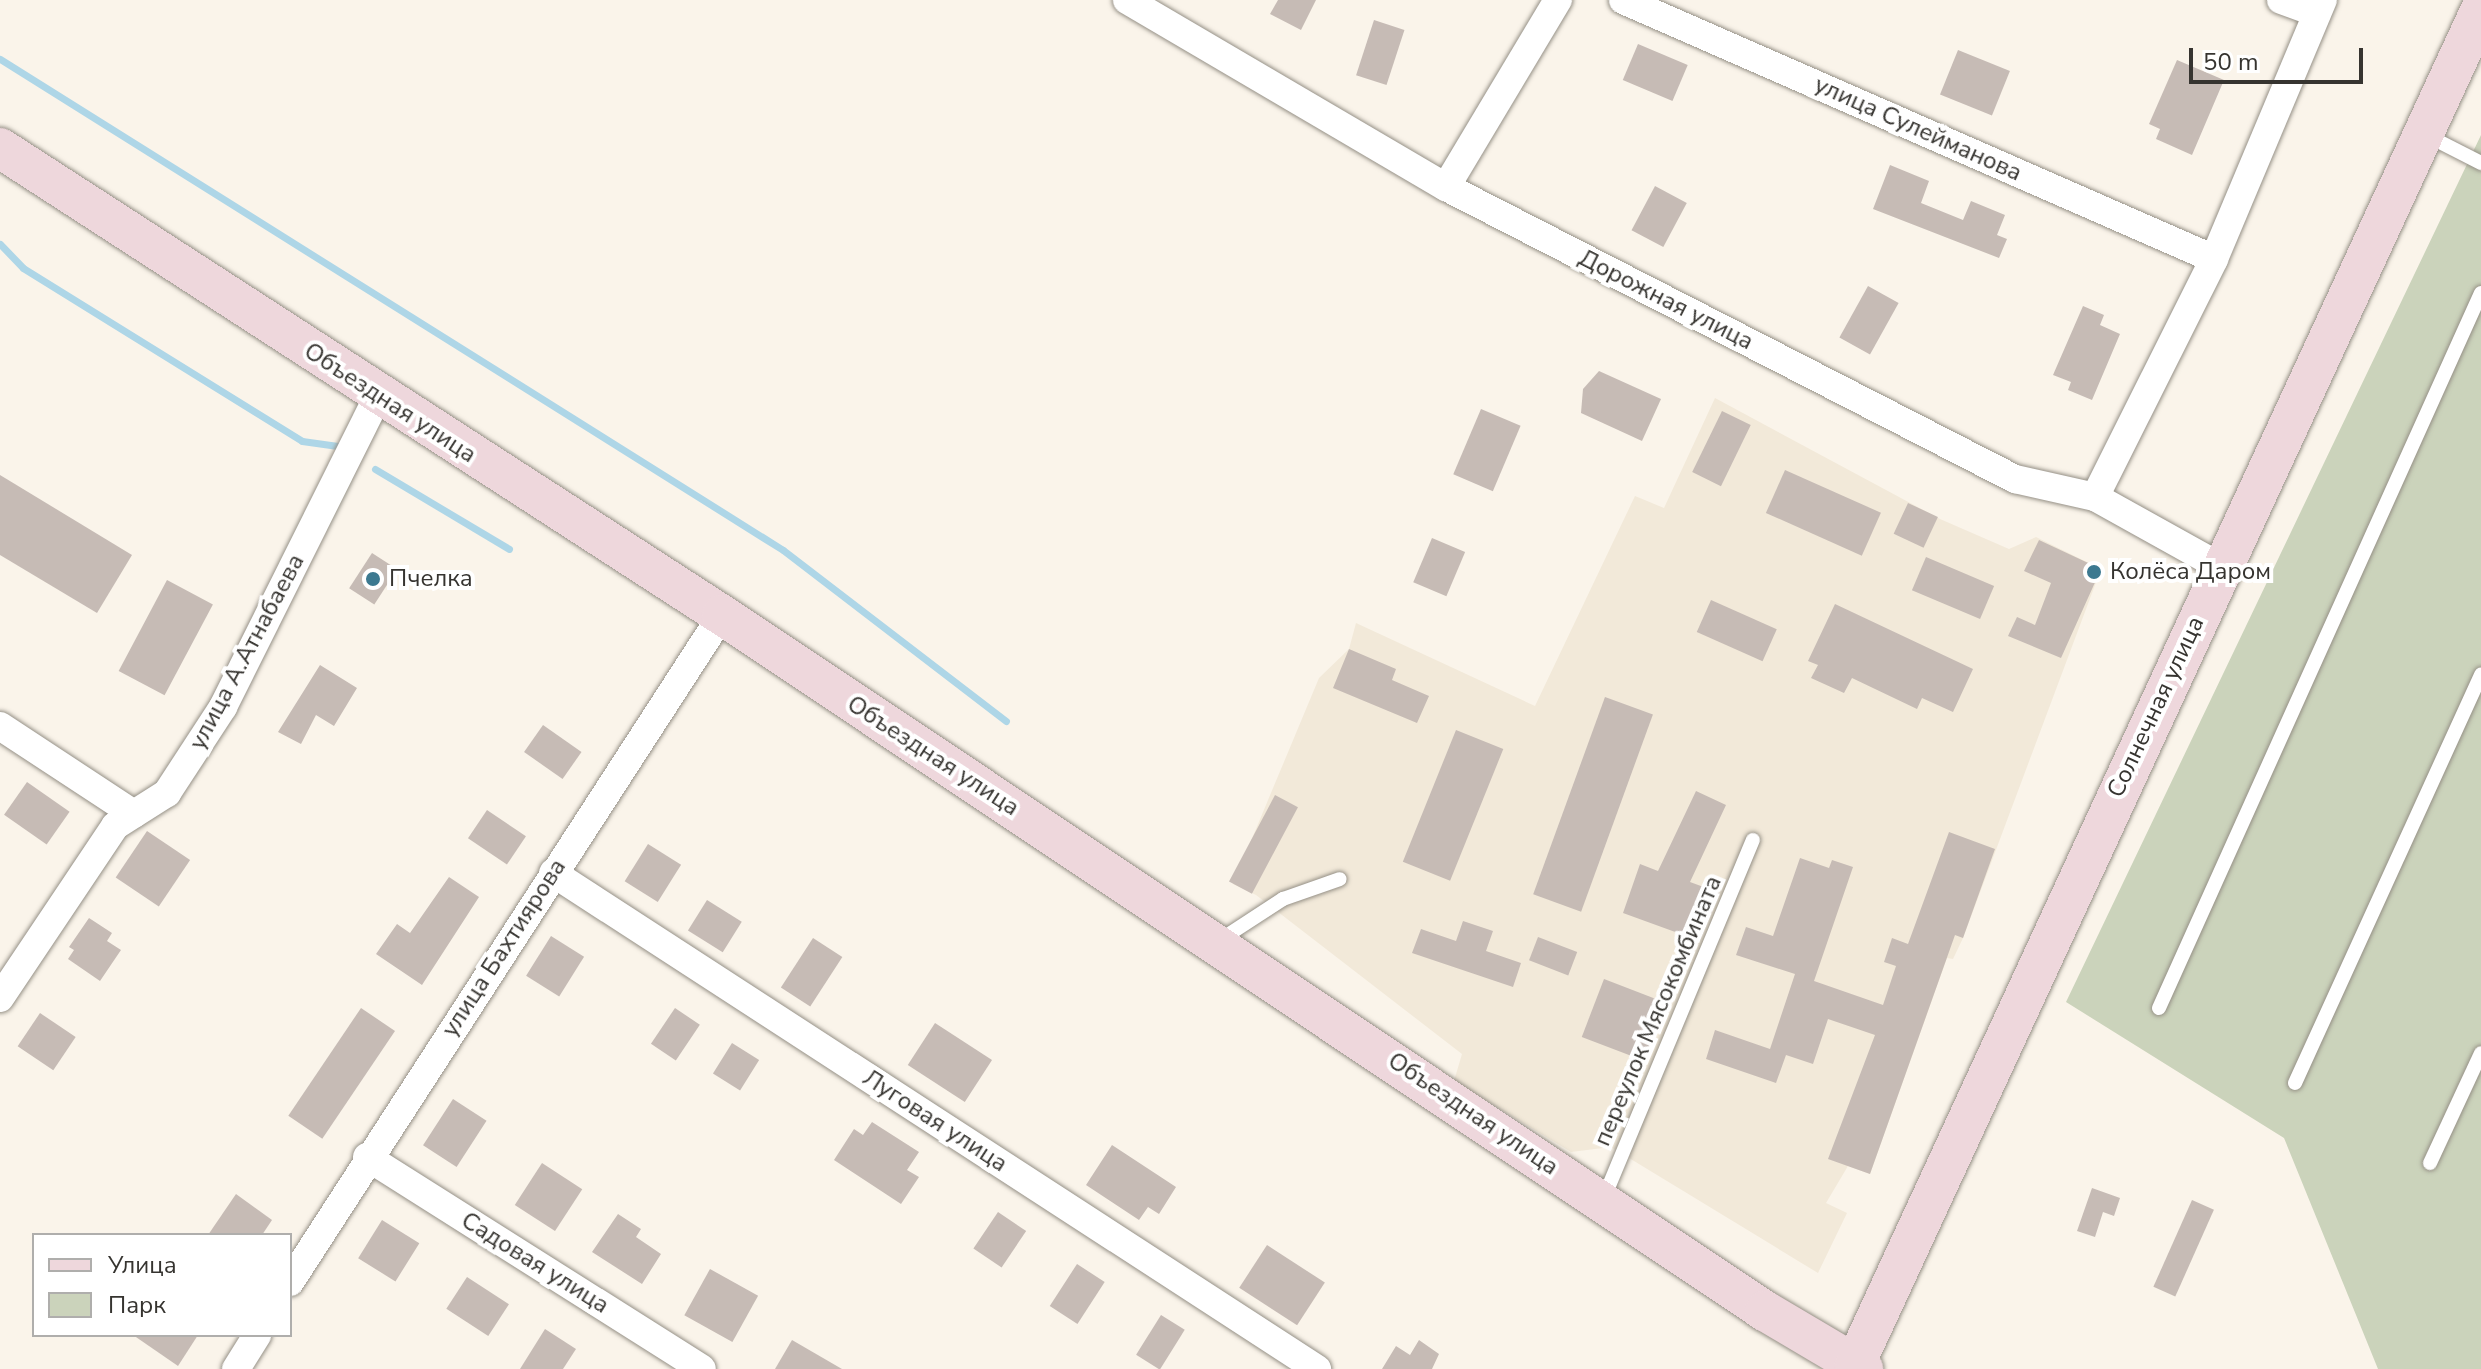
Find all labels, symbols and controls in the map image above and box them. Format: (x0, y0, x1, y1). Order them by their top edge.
scale bar (2193, 32, 2367, 82)
text: 50 m (2203, 46, 2259, 78)
street label: улица Сулейманова (1810, 70, 2026, 188)
street label: Дорожная улица (1574, 244, 1758, 356)
street label: Объездная улица (299, 337, 481, 469)
street label: улица А.Атнабаева (183, 549, 311, 755)
place label: Колёса Даром (2110, 558, 2271, 586)
marker: Колёса Даром (2085, 563, 2103, 581)
place label: Пчелка (389, 565, 473, 593)
marker: Пчелка (364, 570, 382, 588)
street label: Солнечная улица (2101, 612, 2211, 802)
street label: Объездная улица (842, 690, 1024, 822)
street label: улица Бахтиярова (436, 854, 572, 1042)
street label: переулок Мясокомбината (1588, 872, 1728, 1150)
street label: Объездная улица (1382, 1046, 1564, 1182)
street label: Луговая улица (857, 1064, 1013, 1178)
street label: Садовая улица (456, 1206, 614, 1320)
legend (32, 1233, 292, 1337)
text: Улица (108, 1249, 177, 1281)
text: Парк (108, 1289, 166, 1321)

